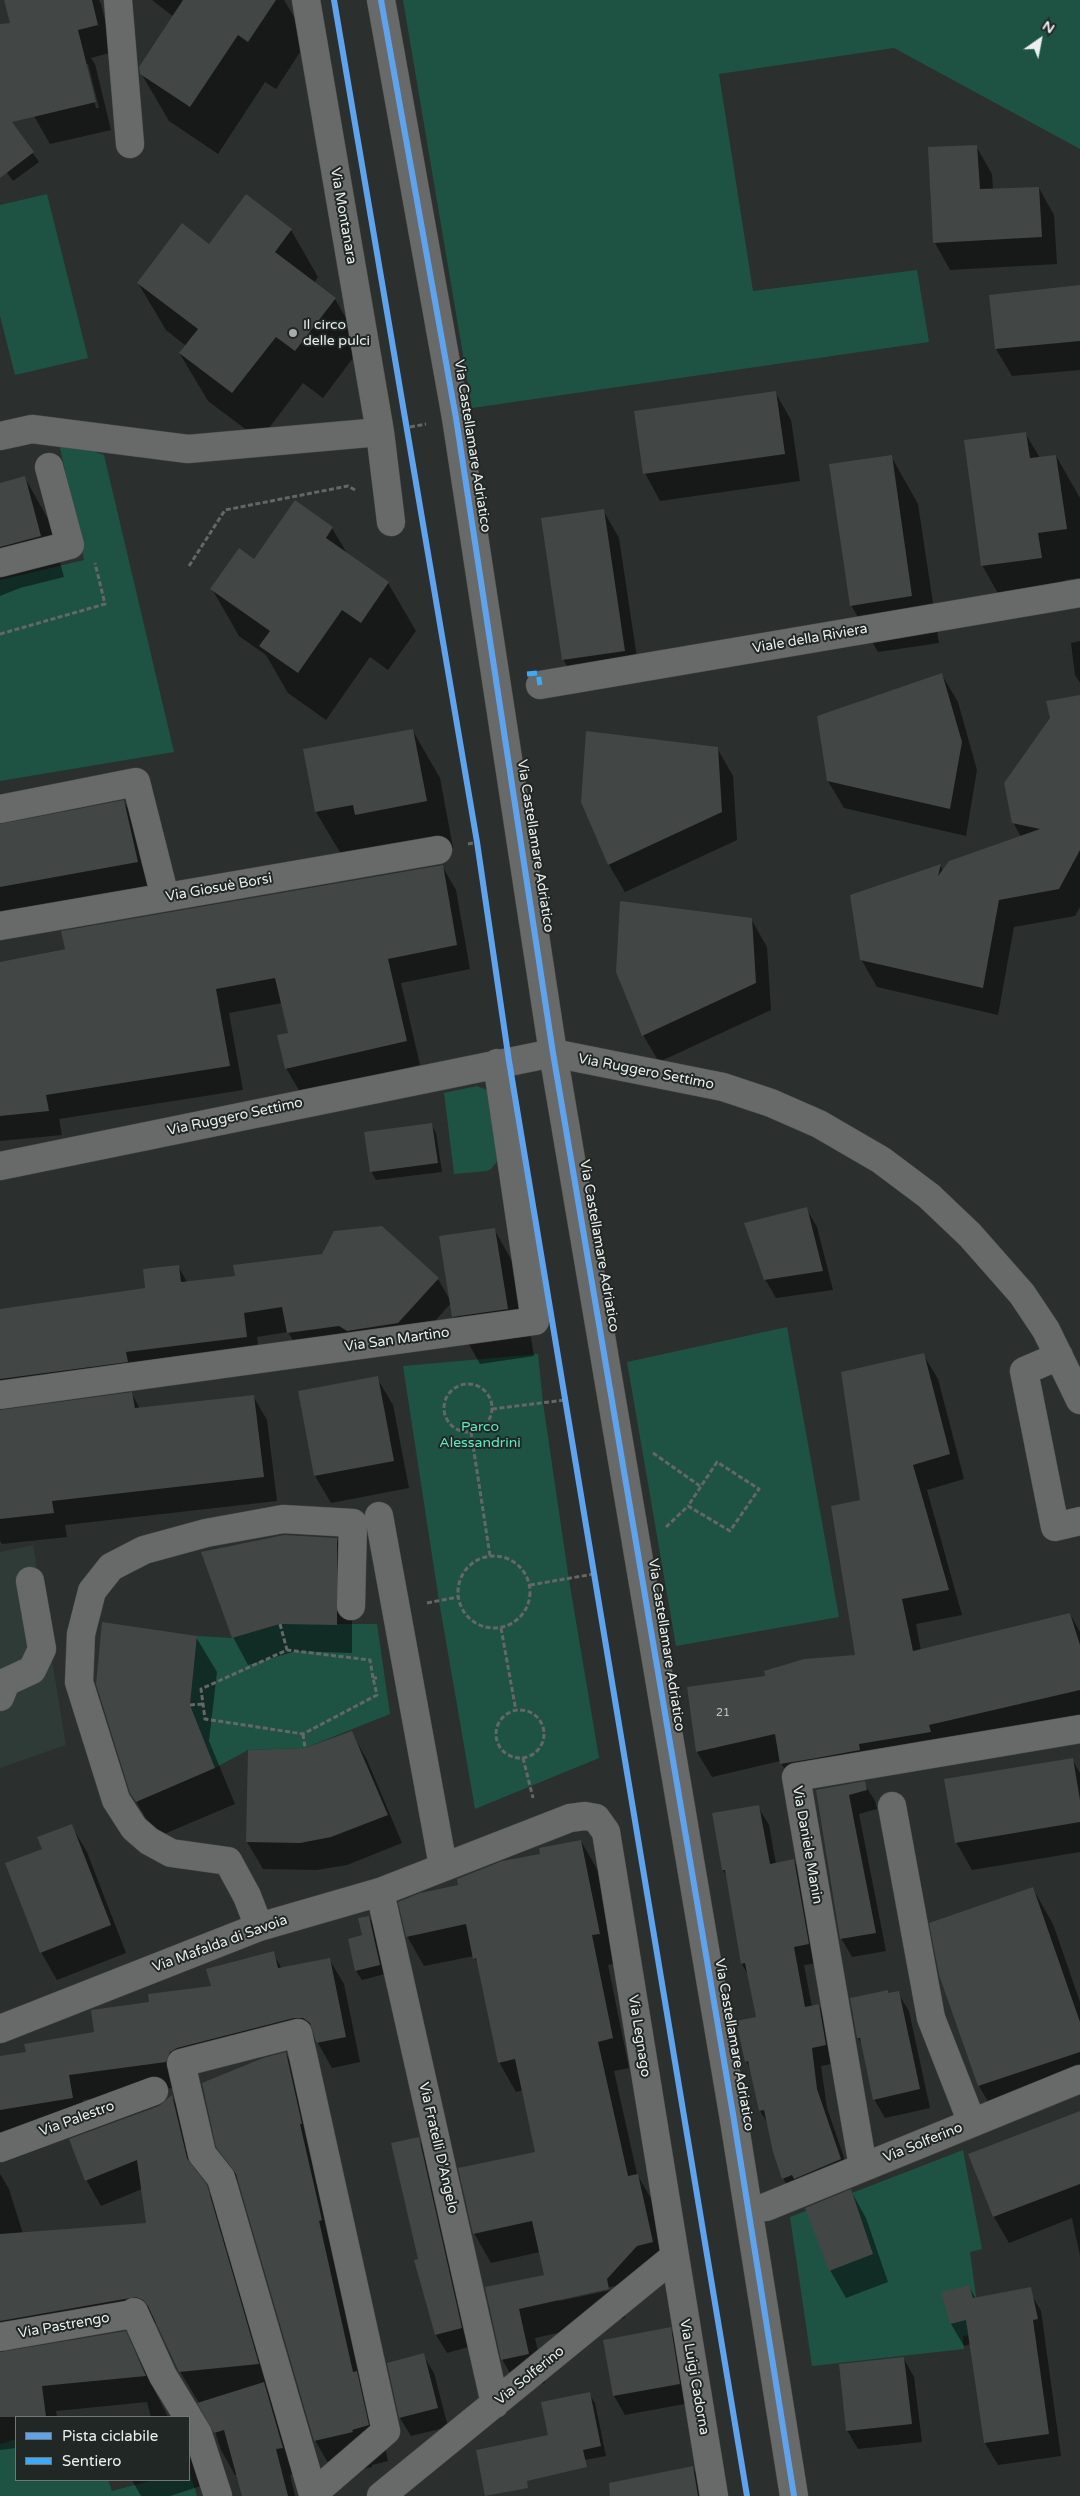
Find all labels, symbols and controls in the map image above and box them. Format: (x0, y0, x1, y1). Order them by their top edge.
north arrow (1015, 15, 1065, 65)
text: N (1039, 17, 1058, 37)
street label: Via Montanara (326, 166, 360, 266)
place label: Il circo delle pulci (303, 317, 370, 350)
marker: Il circo delle pulci (287, 327, 299, 339)
street label: Via Castellamare Adriatico (450, 358, 494, 534)
street label: Viale della Riviera (751, 621, 869, 657)
street label: Via Castellamare Adriatico (513, 758, 557, 934)
street label: Via Giosuè Borsi (165, 870, 273, 906)
street label: Via Ruggero Settimo (577, 1051, 715, 1093)
street label: Via Ruggero Settimo (166, 1094, 304, 1140)
street label: Via Castellamare Adriatico (576, 1159, 622, 1333)
street label: Via San Martino (343, 1324, 451, 1356)
park label: Parco Alessandrini (439, 1419, 521, 1451)
street label: Via Castellamare Adriatico (644, 1557, 688, 1733)
house number: 21 (716, 1706, 730, 1720)
street label: Via Daniele Manin (788, 1785, 826, 1905)
street label: Via Mafalda di Savoia (150, 1912, 290, 1976)
street label: Via Castellamare Adriatico (711, 1958, 757, 2132)
street label: Via Legnago (624, 1994, 654, 2078)
street label: Via Fratelli D'Angelo (415, 2081, 461, 2215)
street label: Via Palestro (37, 2098, 117, 2140)
street label: Via Solferino (881, 2119, 965, 2167)
street label: Via Pastrengo (17, 2310, 111, 2342)
street label: Via Luigi Cadorna (676, 2318, 712, 2436)
street label: Via Solferino (492, 2343, 568, 2409)
legend (15, 2416, 190, 2481)
text: Pista ciclabile (62, 2427, 158, 2445)
text: Sentiero (62, 2452, 121, 2470)

